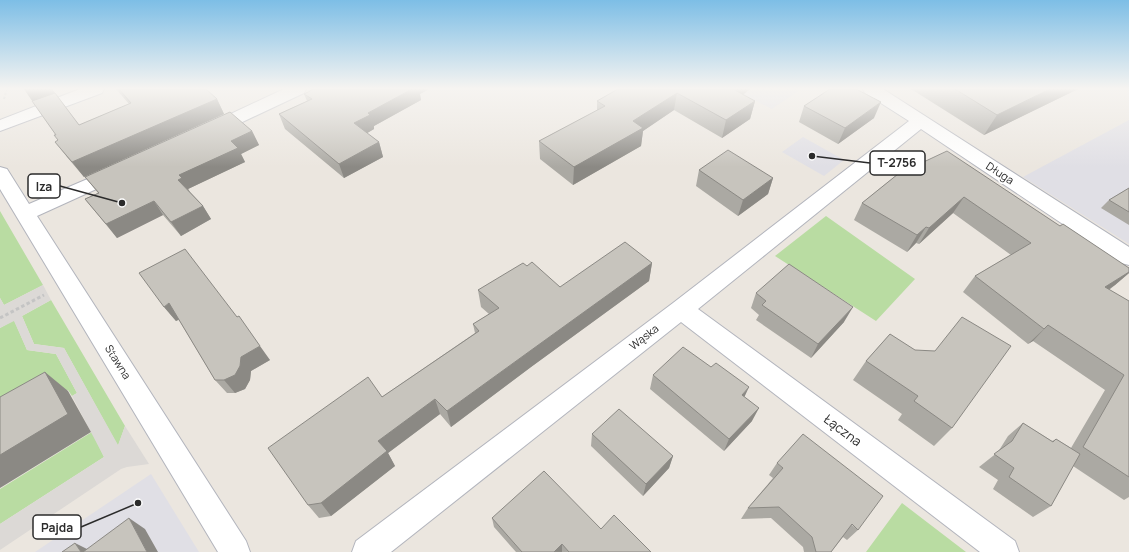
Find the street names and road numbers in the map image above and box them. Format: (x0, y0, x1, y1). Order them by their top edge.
street label: Długa (983, 158, 1017, 187)
street label: Wąska (626, 320, 661, 353)
street label: Stawna (102, 342, 135, 382)
street label: Łączna (820, 410, 866, 450)

